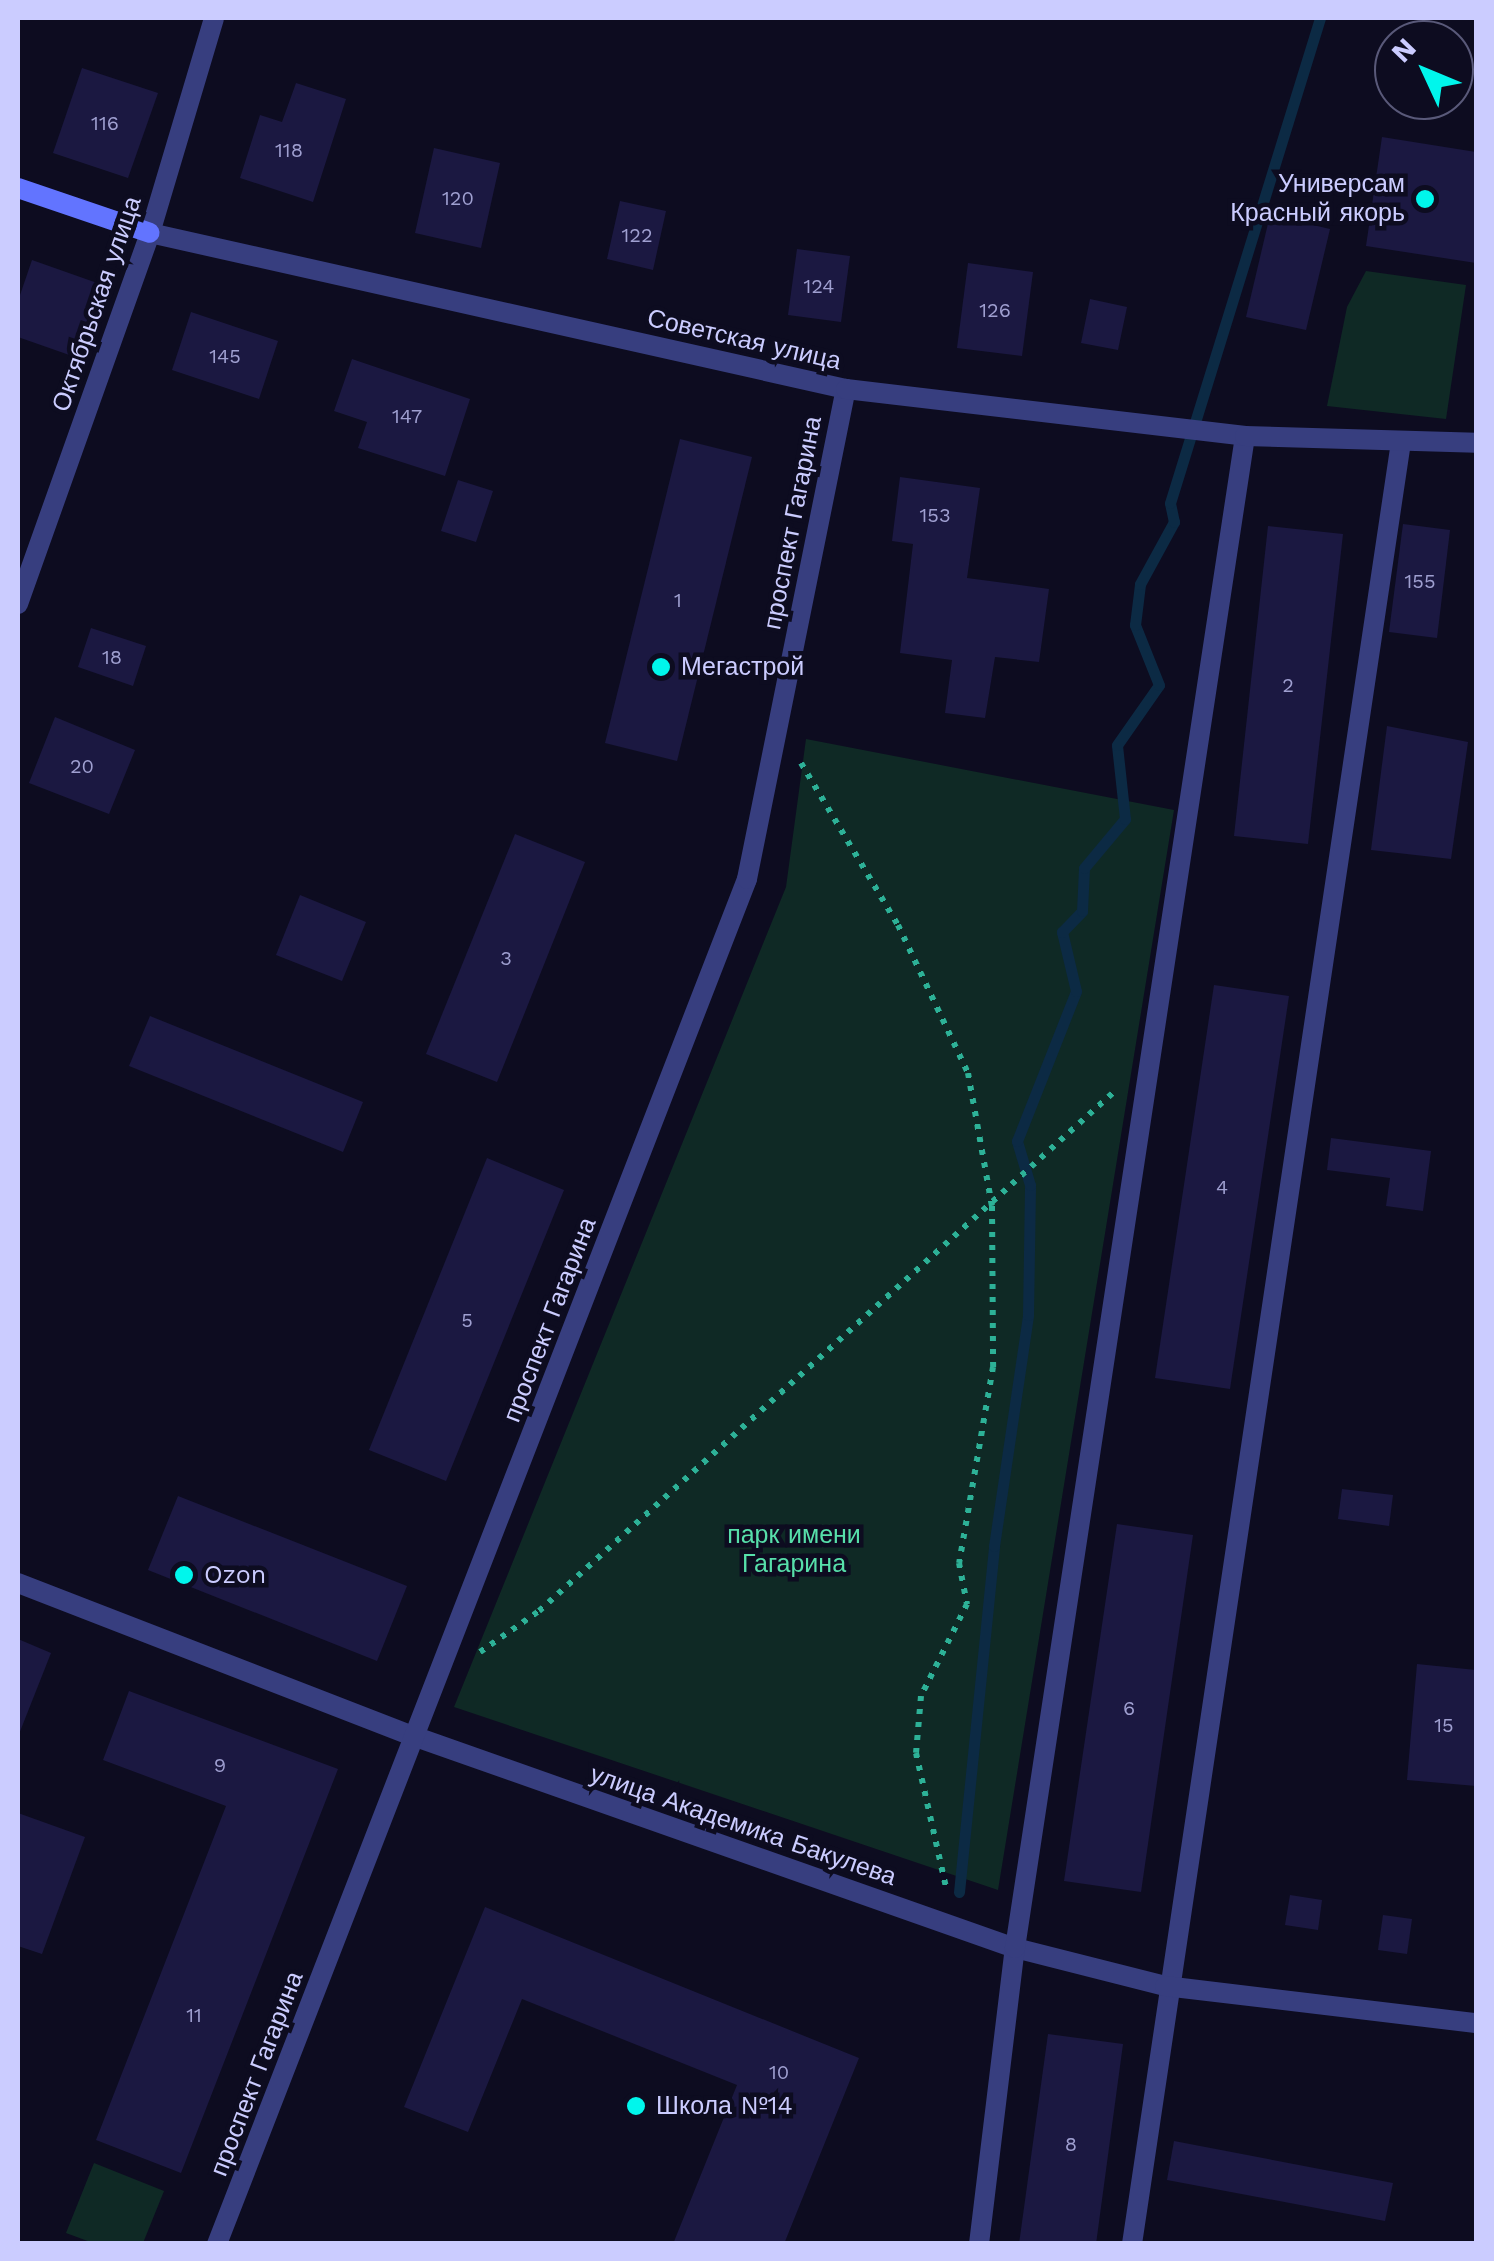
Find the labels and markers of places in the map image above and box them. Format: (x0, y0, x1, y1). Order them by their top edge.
place label: Универсам Красный якорь (1230, 170, 1405, 229)
marker: Универсам Красный якорь (1414, 188, 1436, 210)
place label: Мегастрой (681, 652, 804, 682)
marker: Мегастрой (650, 656, 672, 678)
place label: Ozon (204, 1560, 266, 1590)
marker: Ozon (173, 1564, 195, 1586)
place label: Школа №14 (656, 2091, 793, 2121)
marker: Школа №14 (625, 2095, 647, 2117)

